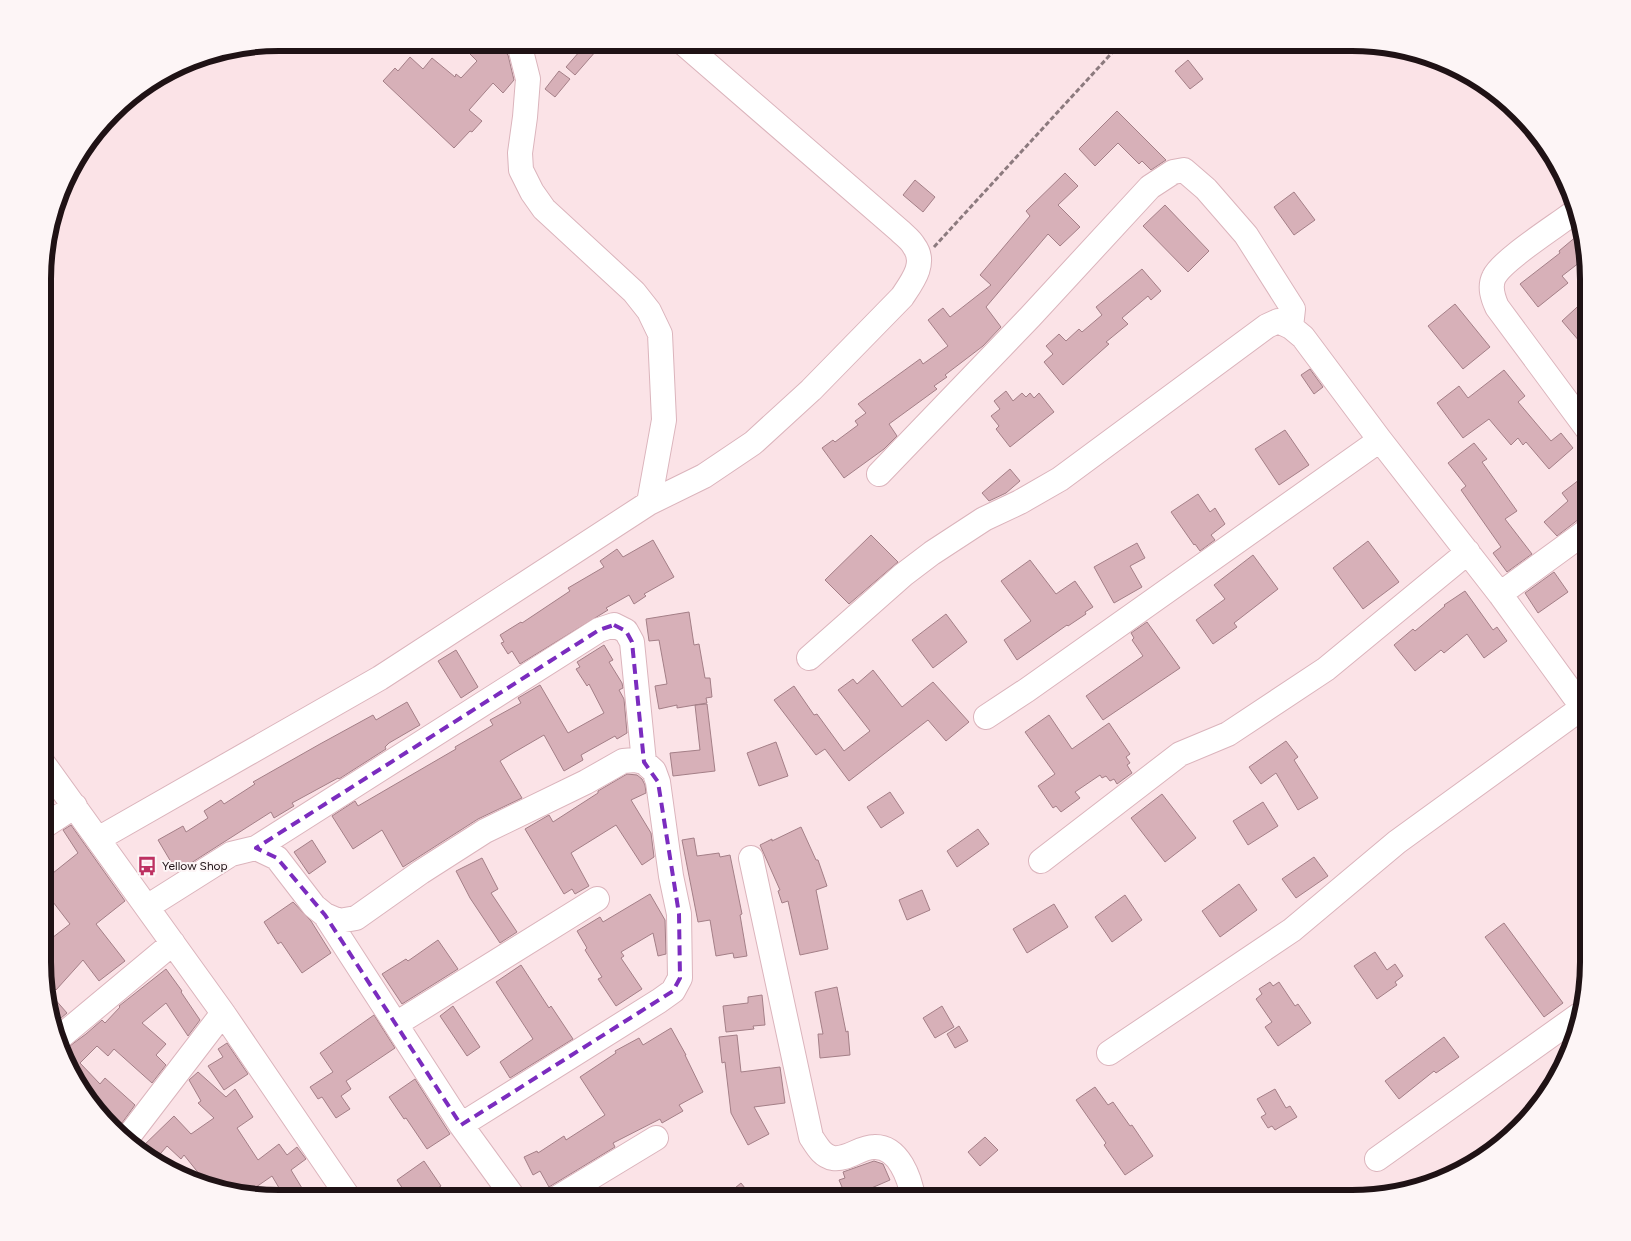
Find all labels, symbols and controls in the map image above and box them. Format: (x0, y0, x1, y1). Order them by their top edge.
bus stop icon: Yellow Shop (136, 855, 158, 877)
place label: Yellow Shop (162, 859, 228, 873)

